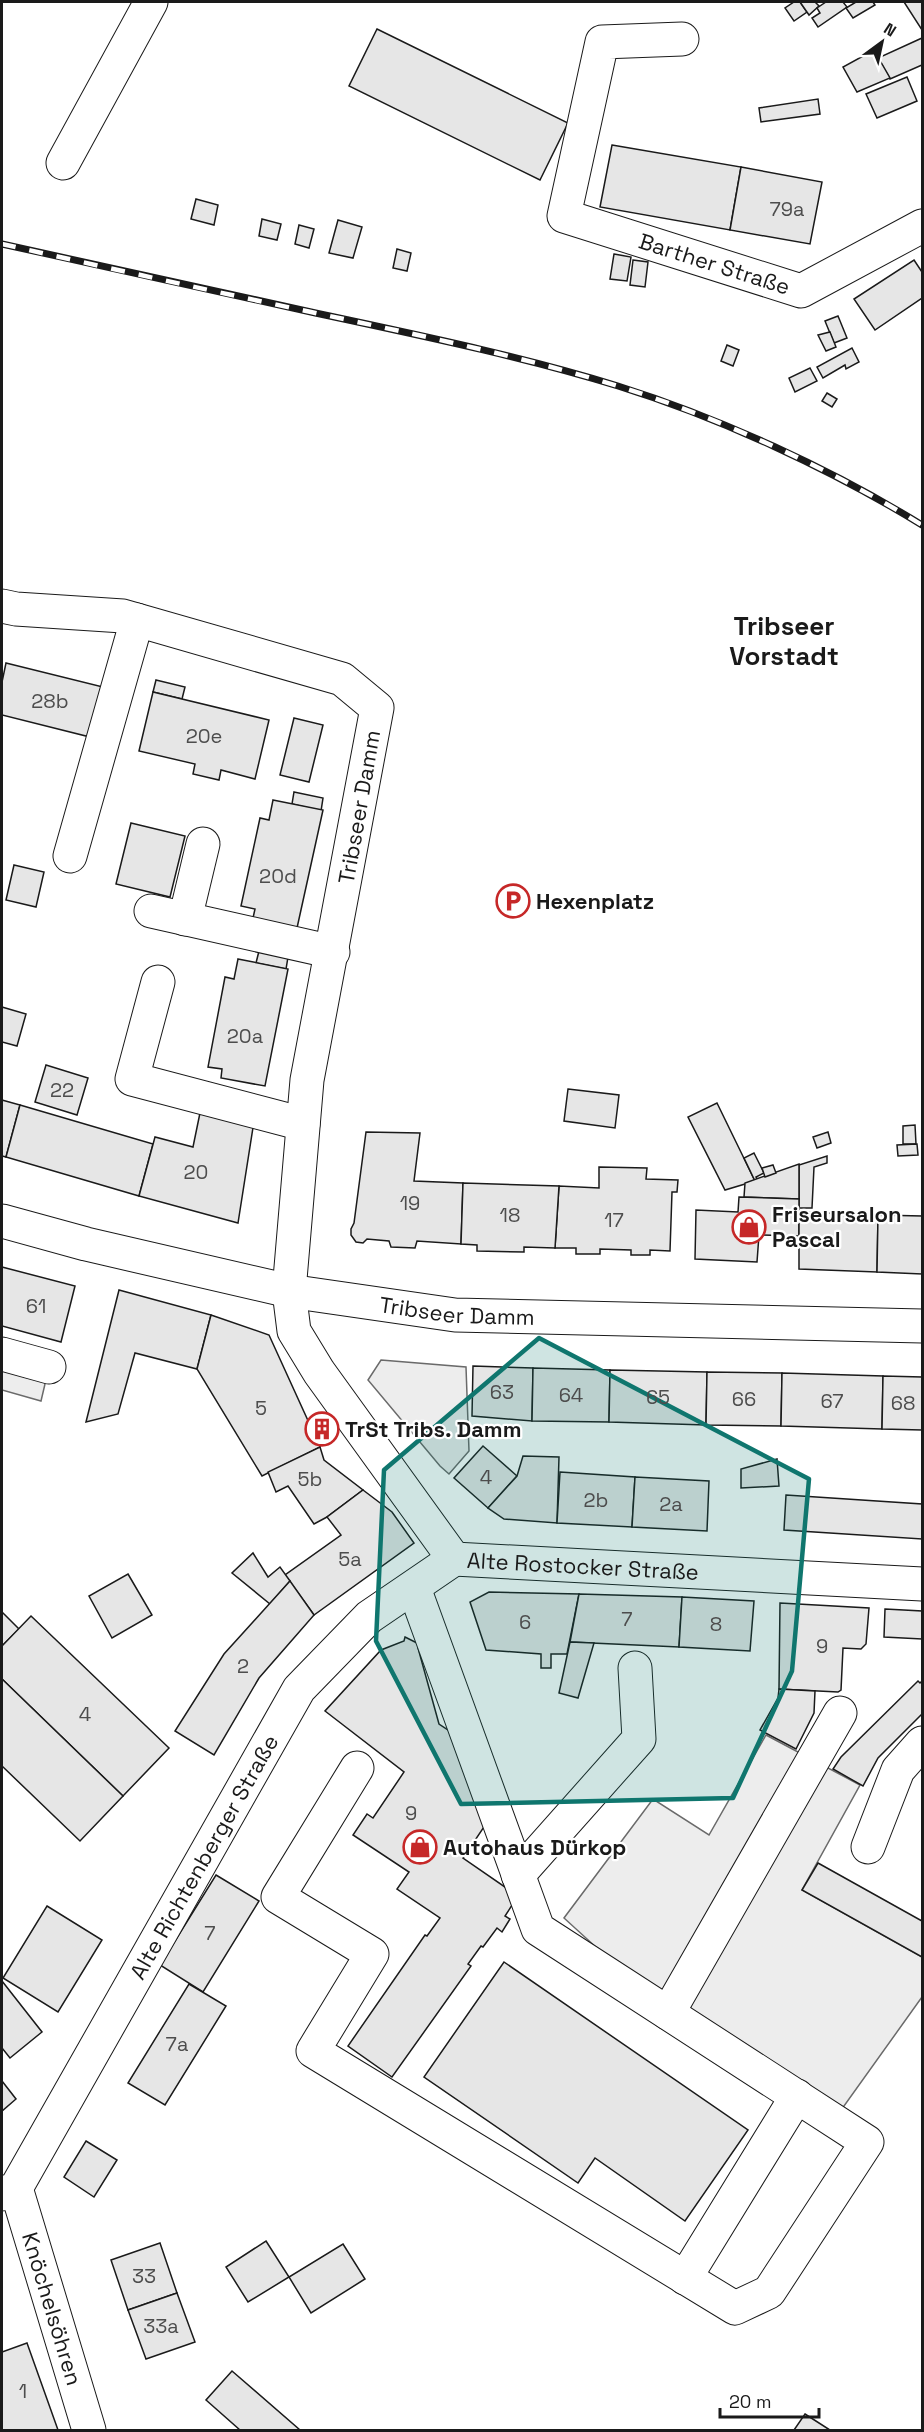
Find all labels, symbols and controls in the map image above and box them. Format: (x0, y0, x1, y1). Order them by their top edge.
north arrow (852, 12, 912, 72)
text: N (880, 18, 900, 42)
house number: 79a (770, 196, 805, 222)
street label: Barther Straße (635, 227, 794, 301)
district label: Tribseer Vorstadt (729, 609, 839, 673)
house number: 28b (31, 688, 69, 714)
house number: 20e (186, 723, 222, 749)
street label: Tribseer Damm (332, 728, 386, 886)
house number: 20d (259, 863, 297, 889)
parking icon: Hexenplatz (495, 883, 531, 919)
place label: Hexenplatz (536, 887, 654, 915)
house number: 20a (227, 1023, 263, 1049)
house number: 22 (50, 1077, 74, 1103)
house number: 20 (184, 1159, 208, 1185)
house number: 19 (400, 1190, 420, 1216)
place label: Friseursalon Pascal (772, 1200, 902, 1253)
house number: 18 (500, 1202, 520, 1228)
house number: 17 (604, 1207, 624, 1233)
shop icon: Friseursalon Pascal (731, 1209, 767, 1245)
street label: Tribseer Damm (378, 1290, 535, 1331)
house number: 61 (26, 1293, 46, 1319)
house number: 63 (490, 1379, 514, 1405)
house number: 64 (559, 1382, 583, 1408)
house number: 65 (646, 1384, 670, 1410)
house number: 66 (732, 1386, 756, 1412)
house number: 67 (820, 1388, 844, 1414)
house number: 68 (891, 1390, 915, 1416)
house number: 5 (255, 1395, 267, 1421)
building icon: TrSt Tribs. Damm (304, 1411, 340, 1447)
place label: TrSt Tribs. Damm (345, 1415, 521, 1443)
house number: 4 (480, 1464, 492, 1490)
house number: 5b (298, 1466, 322, 1492)
house number: 2b (584, 1487, 608, 1513)
house number: 2a (659, 1491, 683, 1517)
house number: 5a (338, 1546, 362, 1572)
street label: Alte Rostocker Straße (466, 1546, 700, 1586)
house number: 7 (621, 1606, 633, 1632)
house number: 6 (519, 1609, 531, 1635)
house number: 8 (710, 1611, 722, 1637)
house number: 9 (816, 1633, 828, 1659)
house number: 2 (237, 1653, 249, 1679)
house number: 4 (79, 1701, 91, 1727)
street label: Alte Richtenberger Straße (123, 1729, 284, 1984)
house number: 9 (405, 1800, 417, 1826)
shop icon: Autohaus Dürkop (402, 1829, 438, 1865)
place label: Autohaus Dürkop (443, 1833, 626, 1861)
house number: 7 (204, 1920, 216, 1946)
house number: 7a (166, 2031, 188, 2057)
street label: Knöchelsöhren (16, 2229, 89, 2389)
house number: 33 (132, 2263, 156, 2289)
house number: 33a (143, 2313, 179, 2339)
house number: 1 (19, 2378, 27, 2404)
scale bar (720, 2381, 819, 2419)
text: 20 m (729, 2390, 772, 2413)

